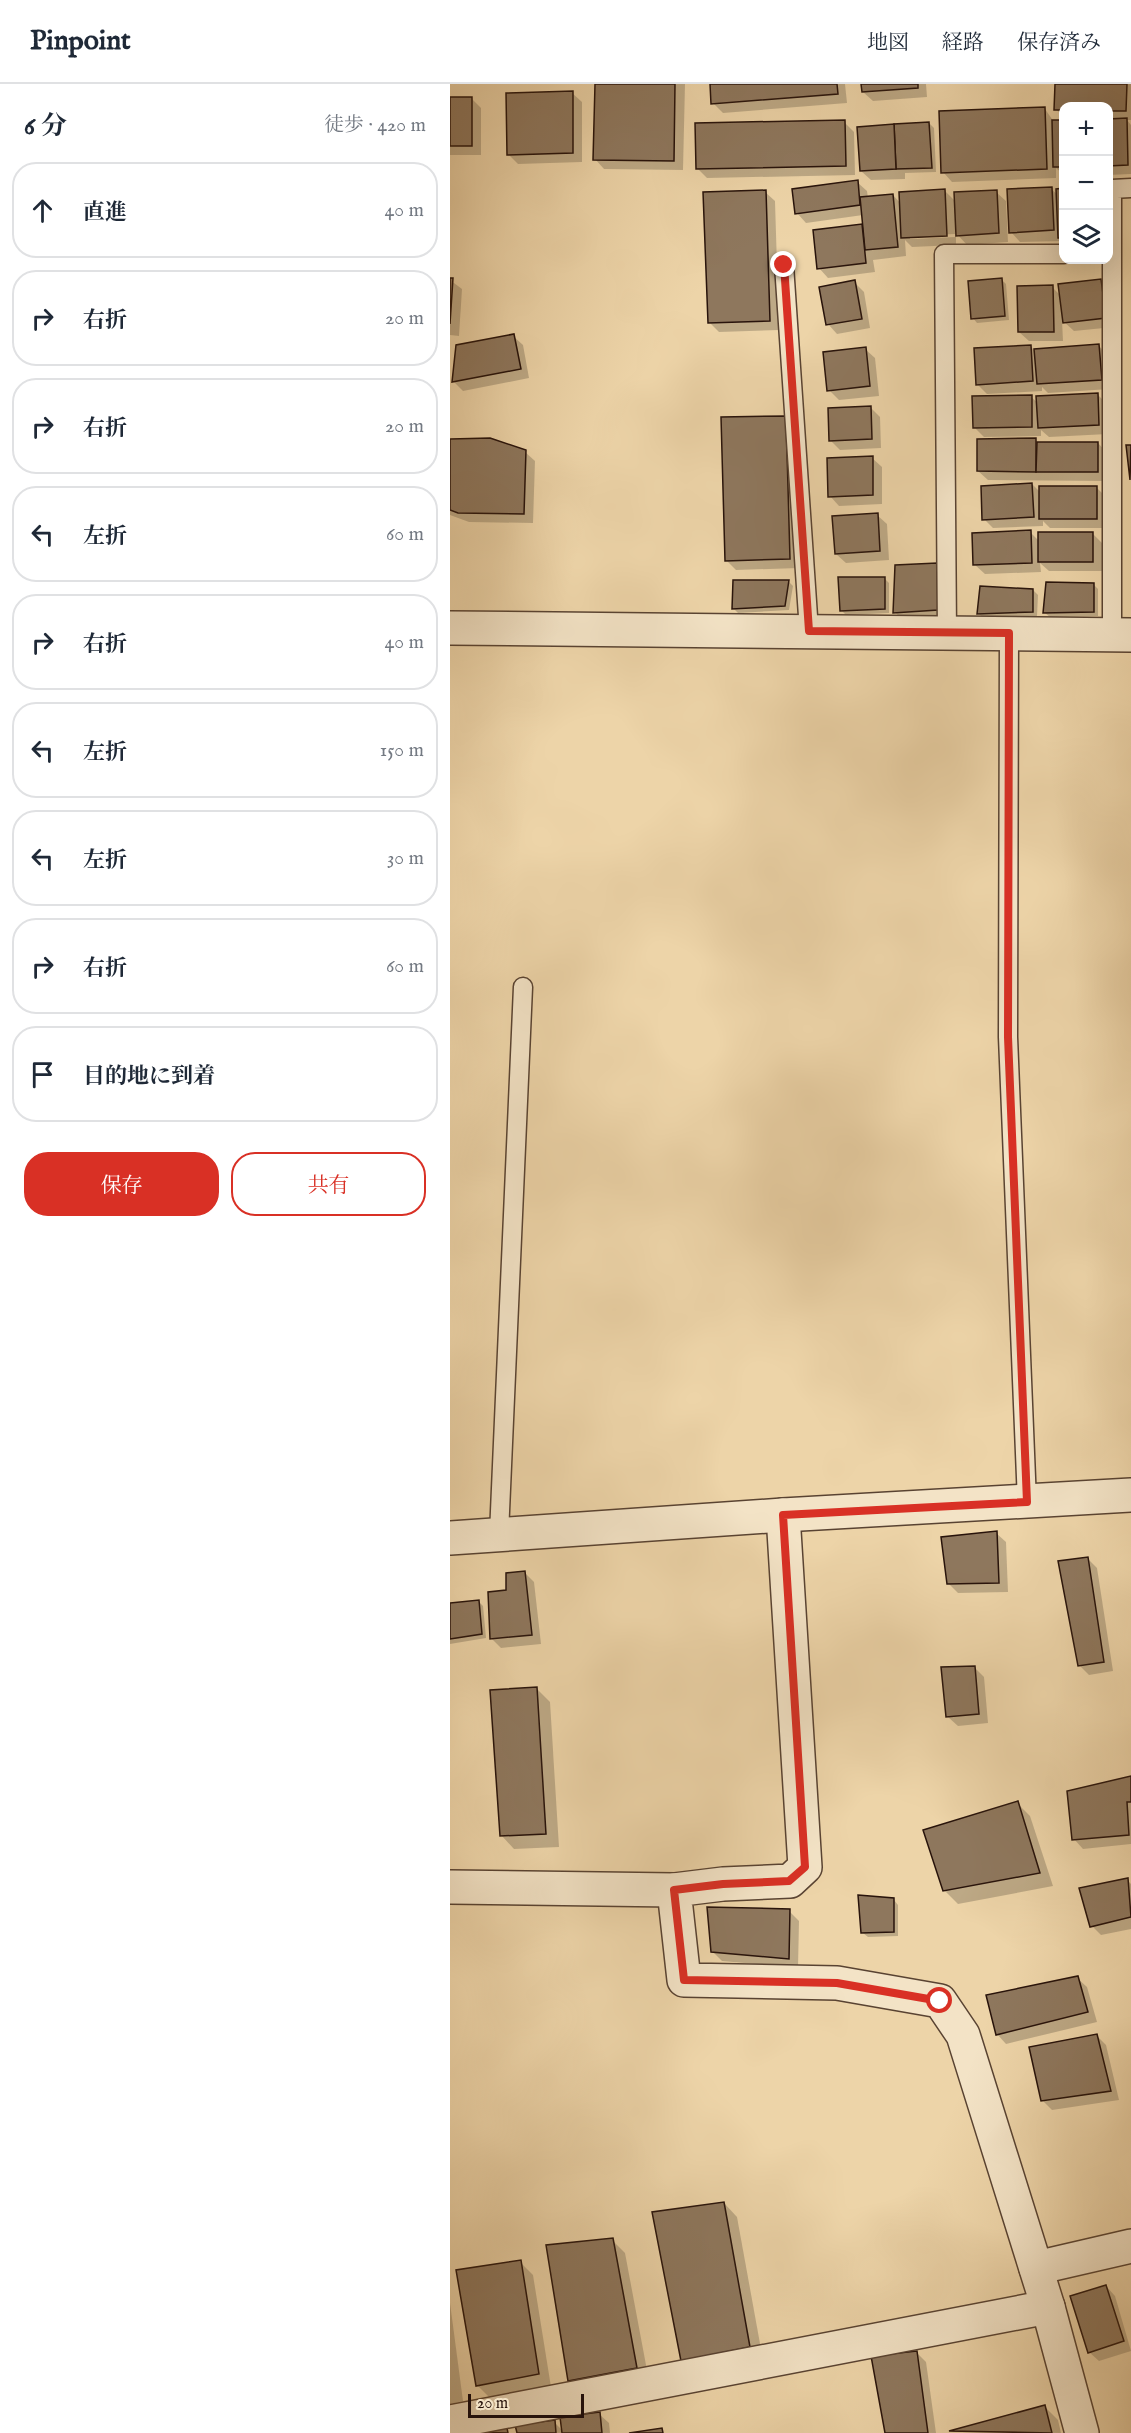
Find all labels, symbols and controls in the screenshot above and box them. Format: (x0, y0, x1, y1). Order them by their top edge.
text: Pinpoint (30, 24, 131, 59)
text: 地図 (867, 30, 909, 57)
text: 経路 (942, 30, 984, 57)
text: 保存済み (1017, 30, 1101, 57)
map controls (1059, 102, 1113, 264)
button: + (1059, 102, 1113, 156)
text: 6 分 (24, 110, 67, 143)
text: 徒歩 · 420 m (324, 113, 426, 138)
button: − (1059, 156, 1113, 210)
icon: ahead (26, 194, 59, 227)
text: 40 m (385, 198, 424, 223)
text: 直進 (83, 199, 127, 227)
button: layers (1059, 210, 1113, 264)
route end (770, 251, 796, 277)
icon: right (26, 302, 59, 335)
text: 20 m (385, 306, 424, 331)
text: 右折 (83, 307, 127, 335)
icon: right (26, 410, 59, 443)
text: 20 m (385, 414, 424, 439)
text: 右折 (83, 415, 127, 443)
icon: left (26, 518, 59, 551)
text: 60 m (386, 522, 424, 547)
text: 左折 (83, 523, 127, 551)
icon: right (26, 626, 59, 659)
text: 40 m (385, 630, 424, 655)
text: 右折 (83, 631, 127, 659)
icon: left (26, 734, 59, 767)
text: 150 m (380, 738, 424, 763)
text: 左折 (83, 739, 127, 767)
icon: left (26, 842, 59, 875)
text: 30 m (387, 846, 424, 871)
text: 左折 (83, 847, 127, 875)
icon: right (26, 950, 59, 983)
text: 60 m (386, 954, 424, 979)
text: 右折 (83, 955, 127, 983)
icon: arrive (26, 1058, 59, 1091)
text: 目的地に到着 (83, 1063, 215, 1091)
button: 保存 (24, 1152, 219, 1216)
button: 共有 (231, 1152, 426, 1216)
route start (926, 1987, 952, 2013)
scale bar (468, 2391, 584, 2418)
text: 20 m (477, 2394, 508, 2414)

